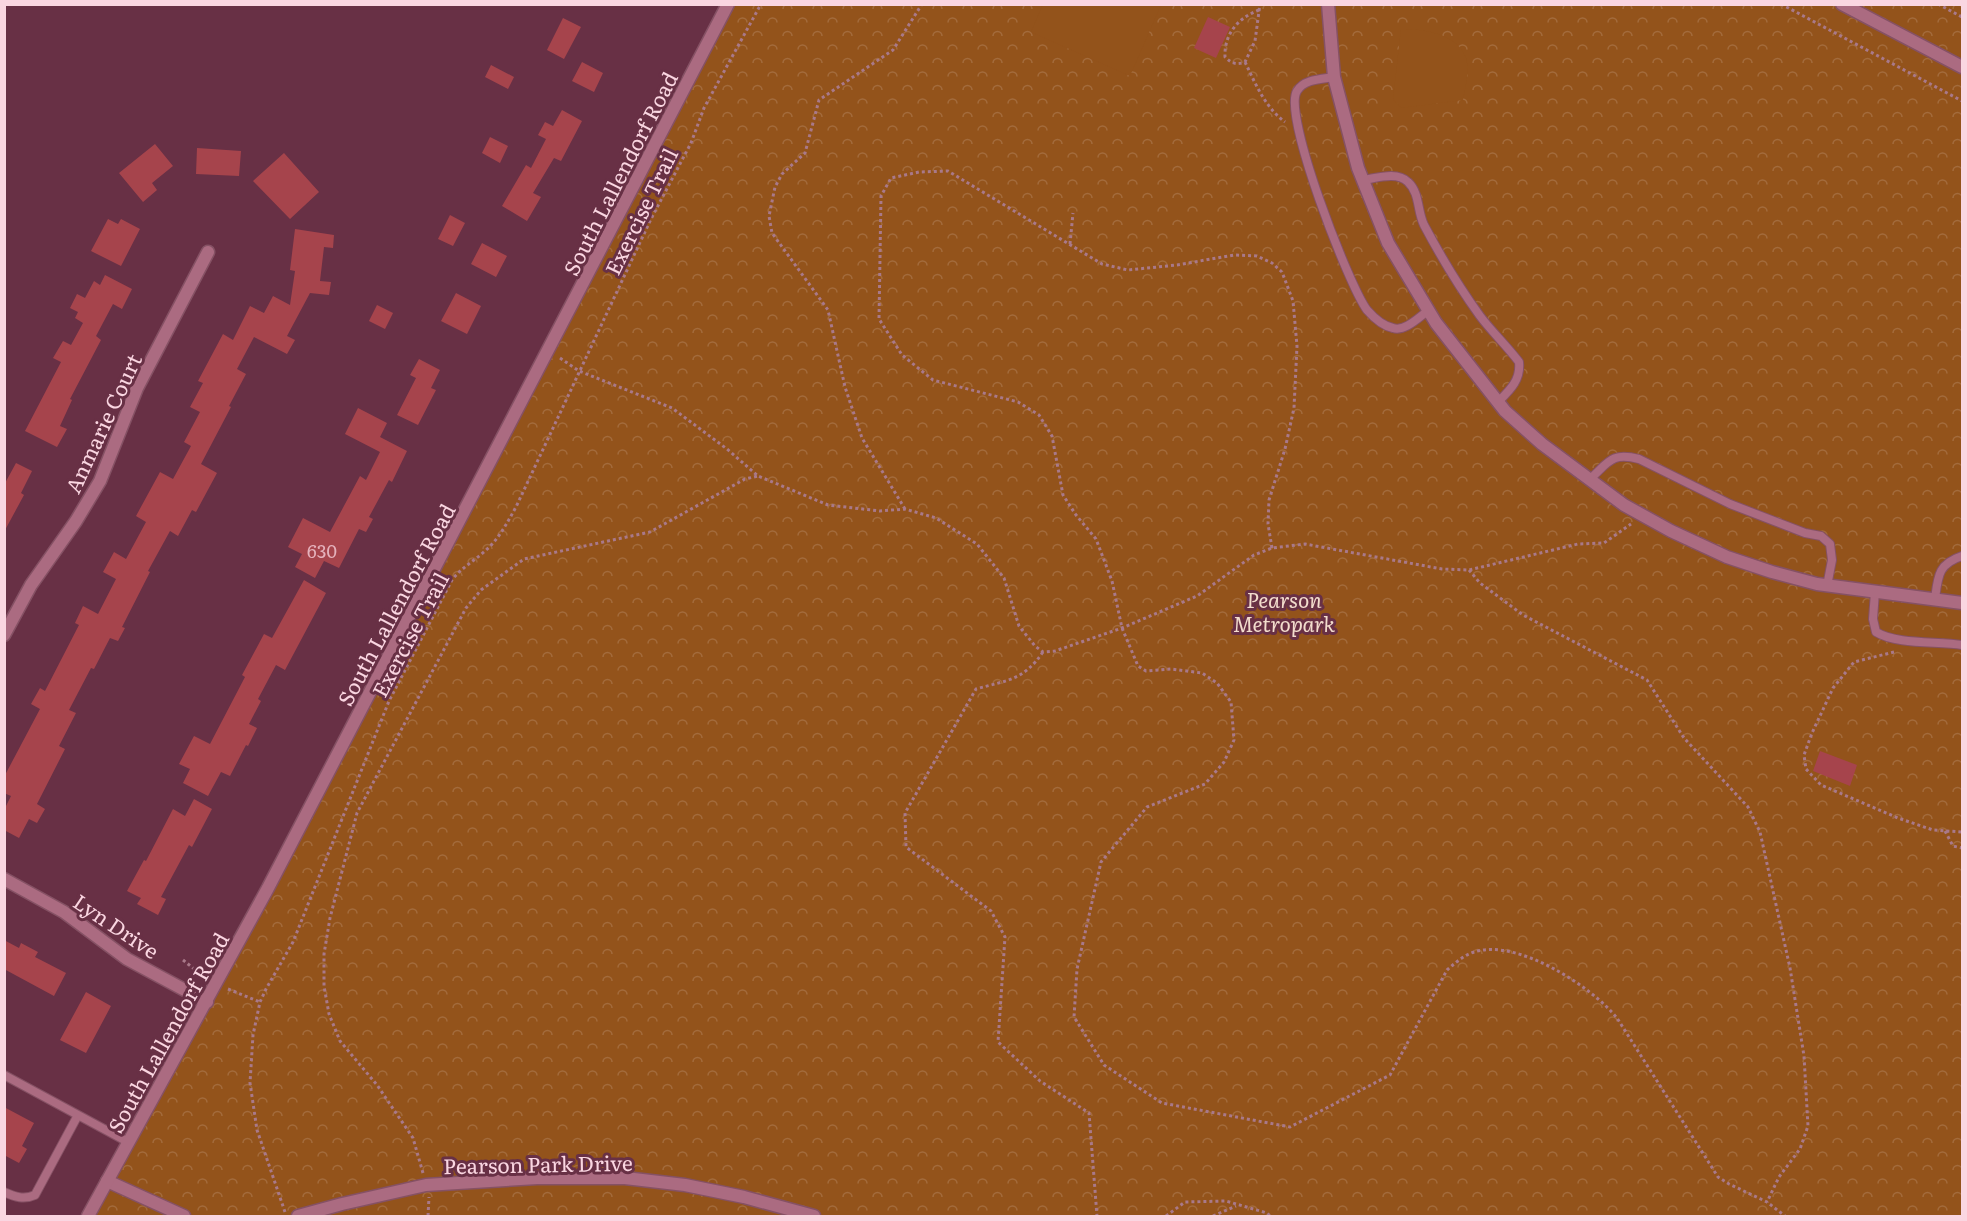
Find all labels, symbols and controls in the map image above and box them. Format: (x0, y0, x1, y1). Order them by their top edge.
street label: South Lallendorf Road (554, 66, 684, 280)
street label: Exercise Trail (596, 142, 684, 280)
street label: Anmarie Court (56, 348, 148, 498)
street label: South Lallendorf Road (328, 497, 462, 711)
house number: 630 (307, 537, 337, 564)
street label: Exercise Trail (363, 566, 455, 702)
park label: Pearson Metropark (1233, 583, 1335, 638)
street label: Lyn Drive (68, 885, 166, 965)
street label: South Lallendorf Road (99, 926, 235, 1138)
street label: Pearson Park Drive (443, 1146, 633, 1180)

